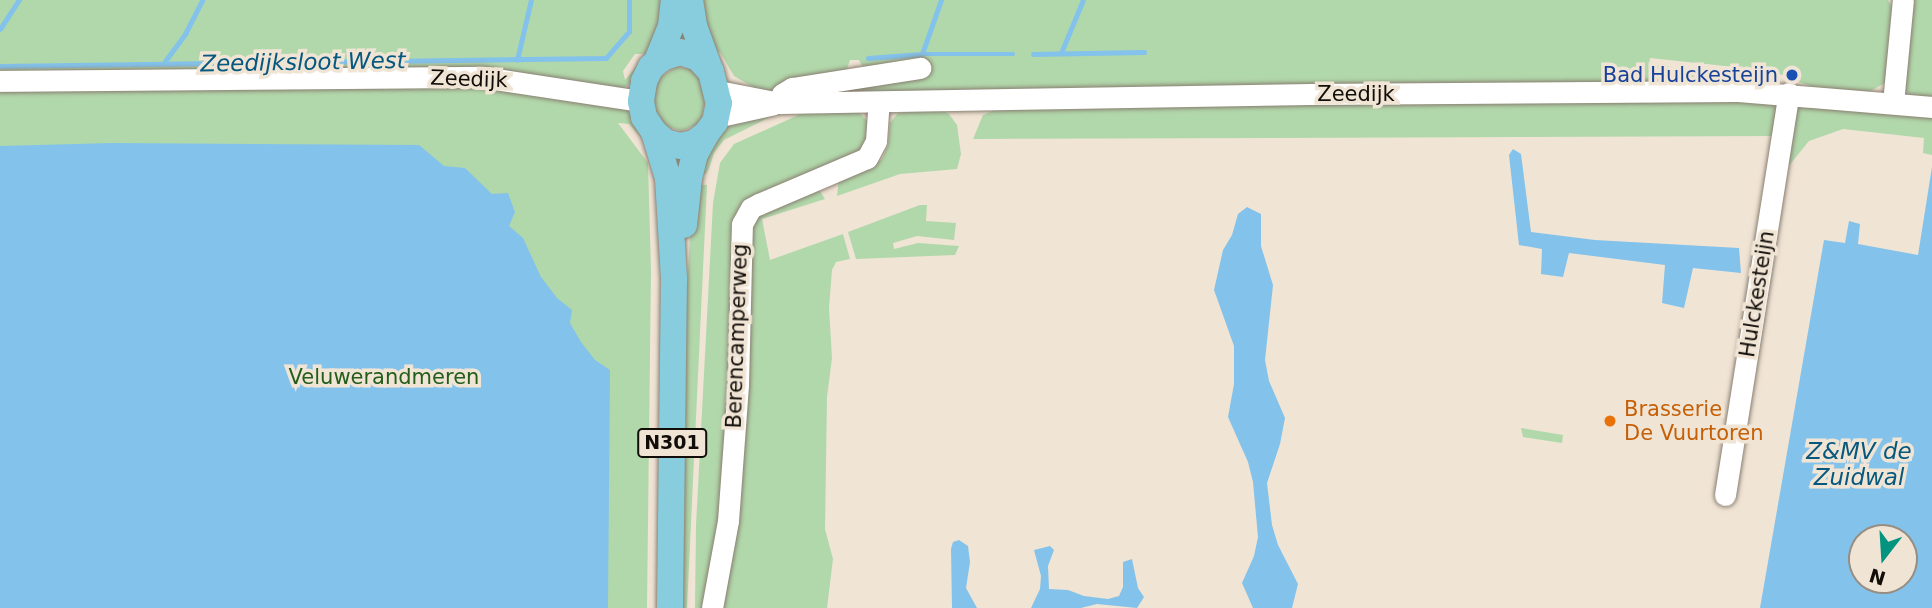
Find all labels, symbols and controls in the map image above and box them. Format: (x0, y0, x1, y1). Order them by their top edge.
water label: Zeedijksloot West (200, 46, 406, 78)
place label: Bad Hulckesteijn (1603, 62, 1778, 88)
street label: Zeedijk (430, 65, 508, 93)
marker: Bad Hulckesteijn (1784, 67, 1800, 83)
street label: Zeedijk (1317, 81, 1395, 107)
street label: Hulckesteijn (1735, 229, 1779, 359)
street label: Berencamperweg (721, 243, 753, 429)
park label: Veluwerandmeren (289, 364, 479, 390)
place label: Brasserie De Vuurtoren (1624, 396, 1763, 446)
marker: Brasserie De Vuurtoren (1602, 413, 1618, 429)
road number: N301 (637, 428, 707, 458)
water label: Z&MV de Zuidwal (1806, 437, 1912, 491)
north arrow (1848, 524, 1918, 594)
text: N (1867, 564, 1888, 590)

